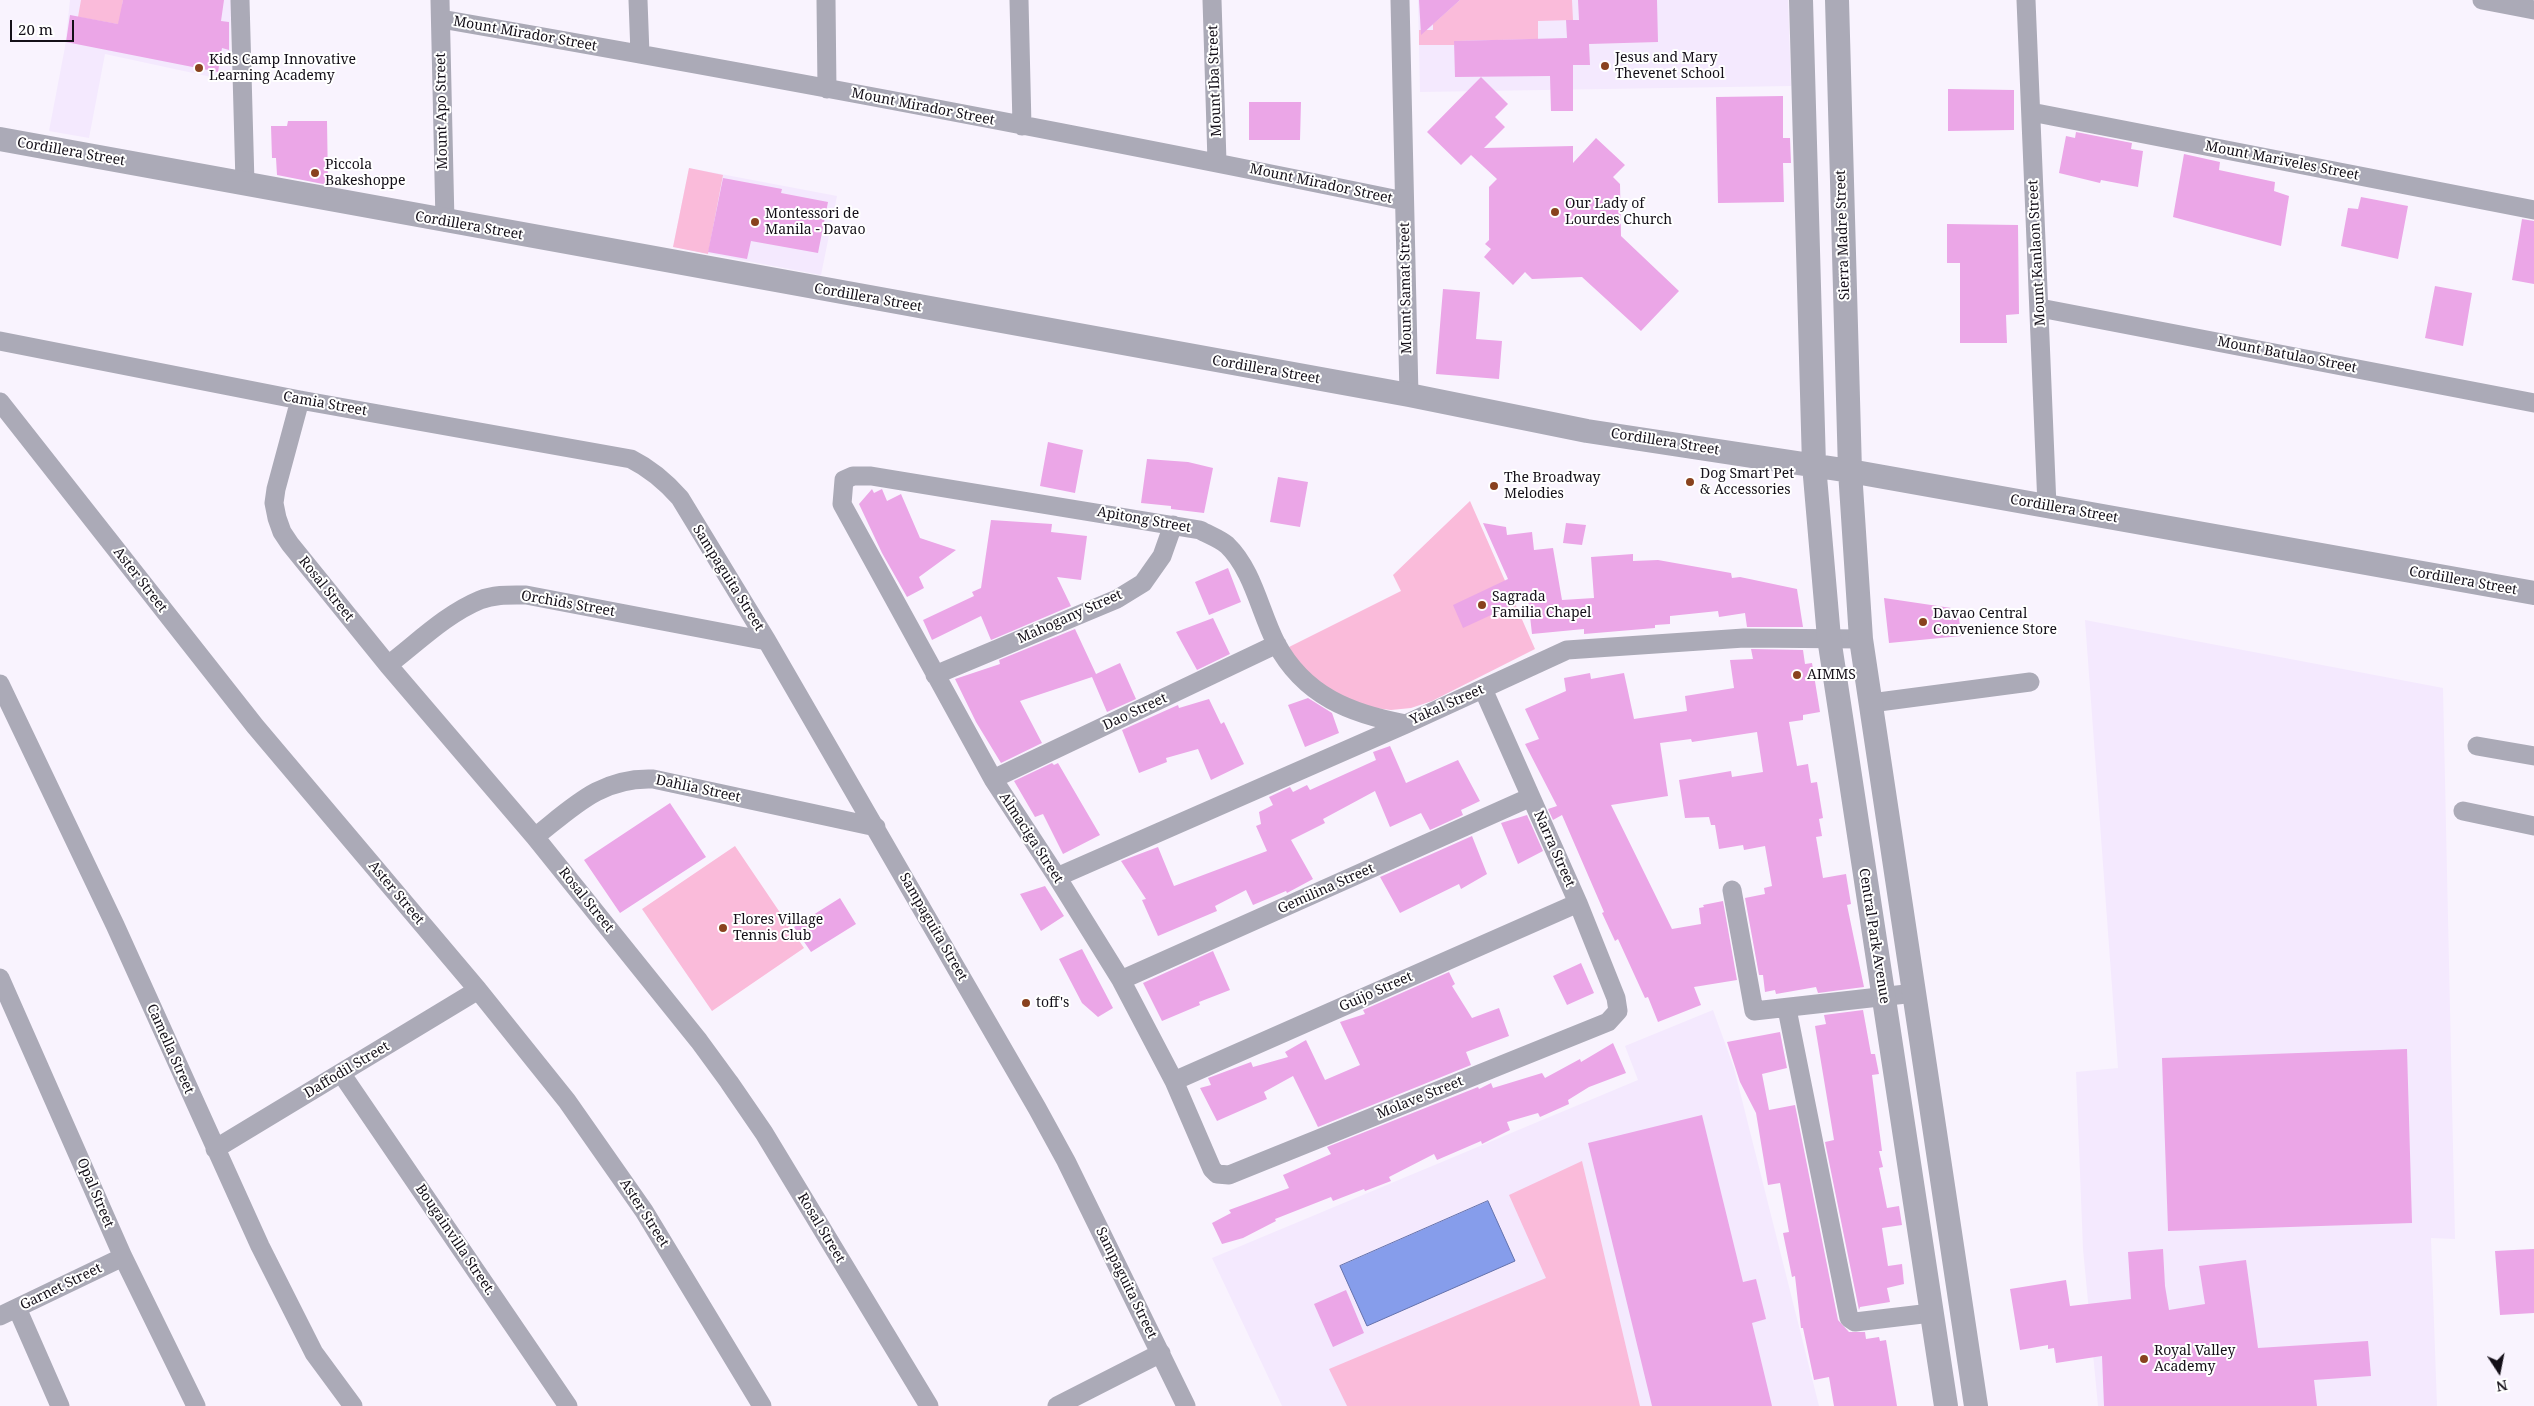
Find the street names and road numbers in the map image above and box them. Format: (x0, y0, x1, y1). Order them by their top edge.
street label: Mount Mirador Street (452, 13, 598, 55)
street label: Mount Iba Street (1205, 25, 1225, 137)
street label: Mount Apo Street (433, 52, 451, 170)
street label: Mount Mirador Street (850, 85, 996, 129)
street label: Cordillera Street (16, 134, 126, 170)
street label: Mount Mariveles Street (2204, 138, 2360, 184)
street label: Mount Mirador Street (1248, 161, 1394, 207)
street label: Sierra Madre Street (1832, 170, 1854, 300)
street label: Mount Kanlaon Street (2025, 179, 2049, 327)
street label: Cordillera Street (414, 208, 524, 244)
street label: Mount Samat Street (1396, 222, 1416, 354)
street label: Cordillera Street (813, 280, 923, 316)
street label: Mount Batulao Street (2216, 333, 2358, 377)
street label: Cordillera Street (1211, 352, 1321, 388)
street label: Camia Street (282, 388, 368, 420)
street label: Cordillera Street (1610, 425, 1720, 459)
street label: Cordillera Street (2009, 491, 2119, 527)
street label: Apitong Street (1096, 503, 1192, 537)
street label: Sampaguita Street (689, 522, 767, 634)
street label: Aster Street (109, 544, 171, 616)
street label: Rosal Street (295, 553, 357, 625)
street label: Cordillera Street (2408, 563, 2518, 599)
street label: Mahogany Street (1015, 586, 1125, 648)
street label: Orchids Street (520, 587, 616, 621)
street label: Yakal Street (1408, 681, 1486, 729)
street label: Dao Street (1100, 690, 1170, 734)
street label: Dahlia Street (654, 772, 742, 806)
street label: Almaciga Street (995, 789, 1067, 887)
street label: Narra Street (1530, 808, 1578, 890)
street label: Aster Street (365, 858, 427, 928)
street label: Gemilina Street (1275, 860, 1377, 918)
street label: Rosal Street (555, 864, 617, 936)
street label: Central Park Avenue (1855, 867, 1893, 1005)
street label: Sampaguita Street (895, 870, 971, 984)
street label: Guijo Street (1337, 968, 1415, 1016)
street label: Camella Street (143, 1002, 197, 1096)
street label: Daffodil Street (301, 1038, 393, 1102)
street label: Molave Street (1374, 1073, 1466, 1123)
street label: Opal Street (73, 1156, 117, 1230)
street label: Aster Street (616, 1176, 672, 1250)
street label: Bougainvilla Street. (412, 1181, 498, 1299)
street label: Rosal Street (794, 1190, 848, 1266)
street label: Sampaguita Street (1092, 1225, 1160, 1341)
street label: Garnet Street (17, 1260, 105, 1314)

